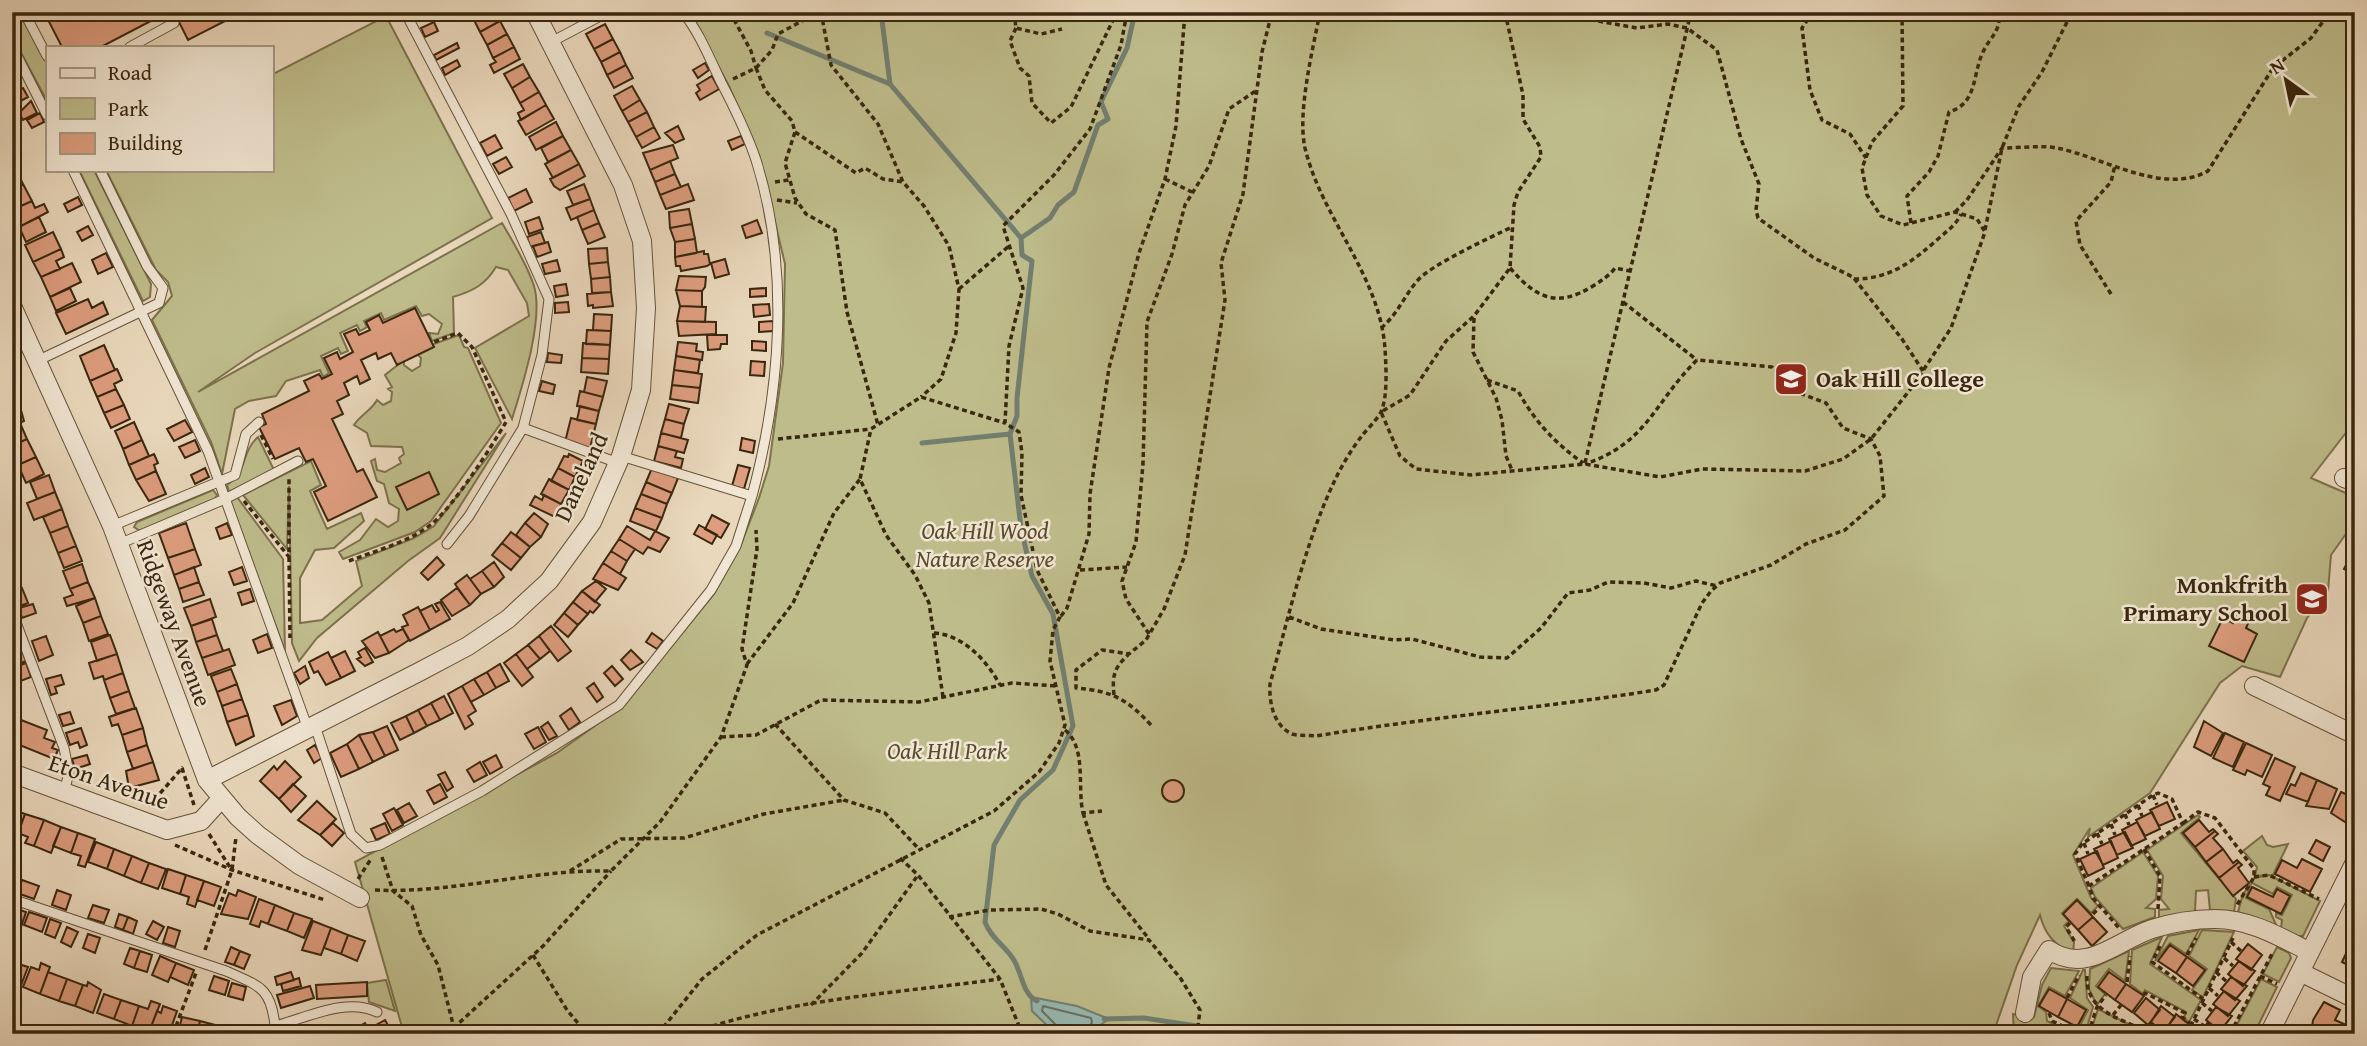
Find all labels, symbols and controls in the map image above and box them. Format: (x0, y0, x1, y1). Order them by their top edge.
legend (46, 46, 273, 172)
north arrow (2252, 46, 2322, 116)
text: N (2264, 50, 2290, 81)
text: Road (108, 57, 153, 88)
text: Park (108, 93, 149, 124)
text: Building (108, 127, 183, 158)
school or university icon: Oak Hill College (1772, 360, 1810, 398)
place label: Oak Hill College (1816, 361, 1984, 396)
street label: Daneland (545, 426, 617, 527)
park label: Oak Hill Wood Nature Reserve (915, 513, 1055, 576)
street label: Ridgeway Avenue (128, 534, 221, 711)
place label: Monkfrith Primary School (2124, 567, 2289, 630)
school or university icon: Monkfrith Primary School (2293, 580, 2331, 618)
park label: Oak Hill Park (887, 733, 1007, 768)
street label: Eton Avenue (44, 745, 174, 818)

